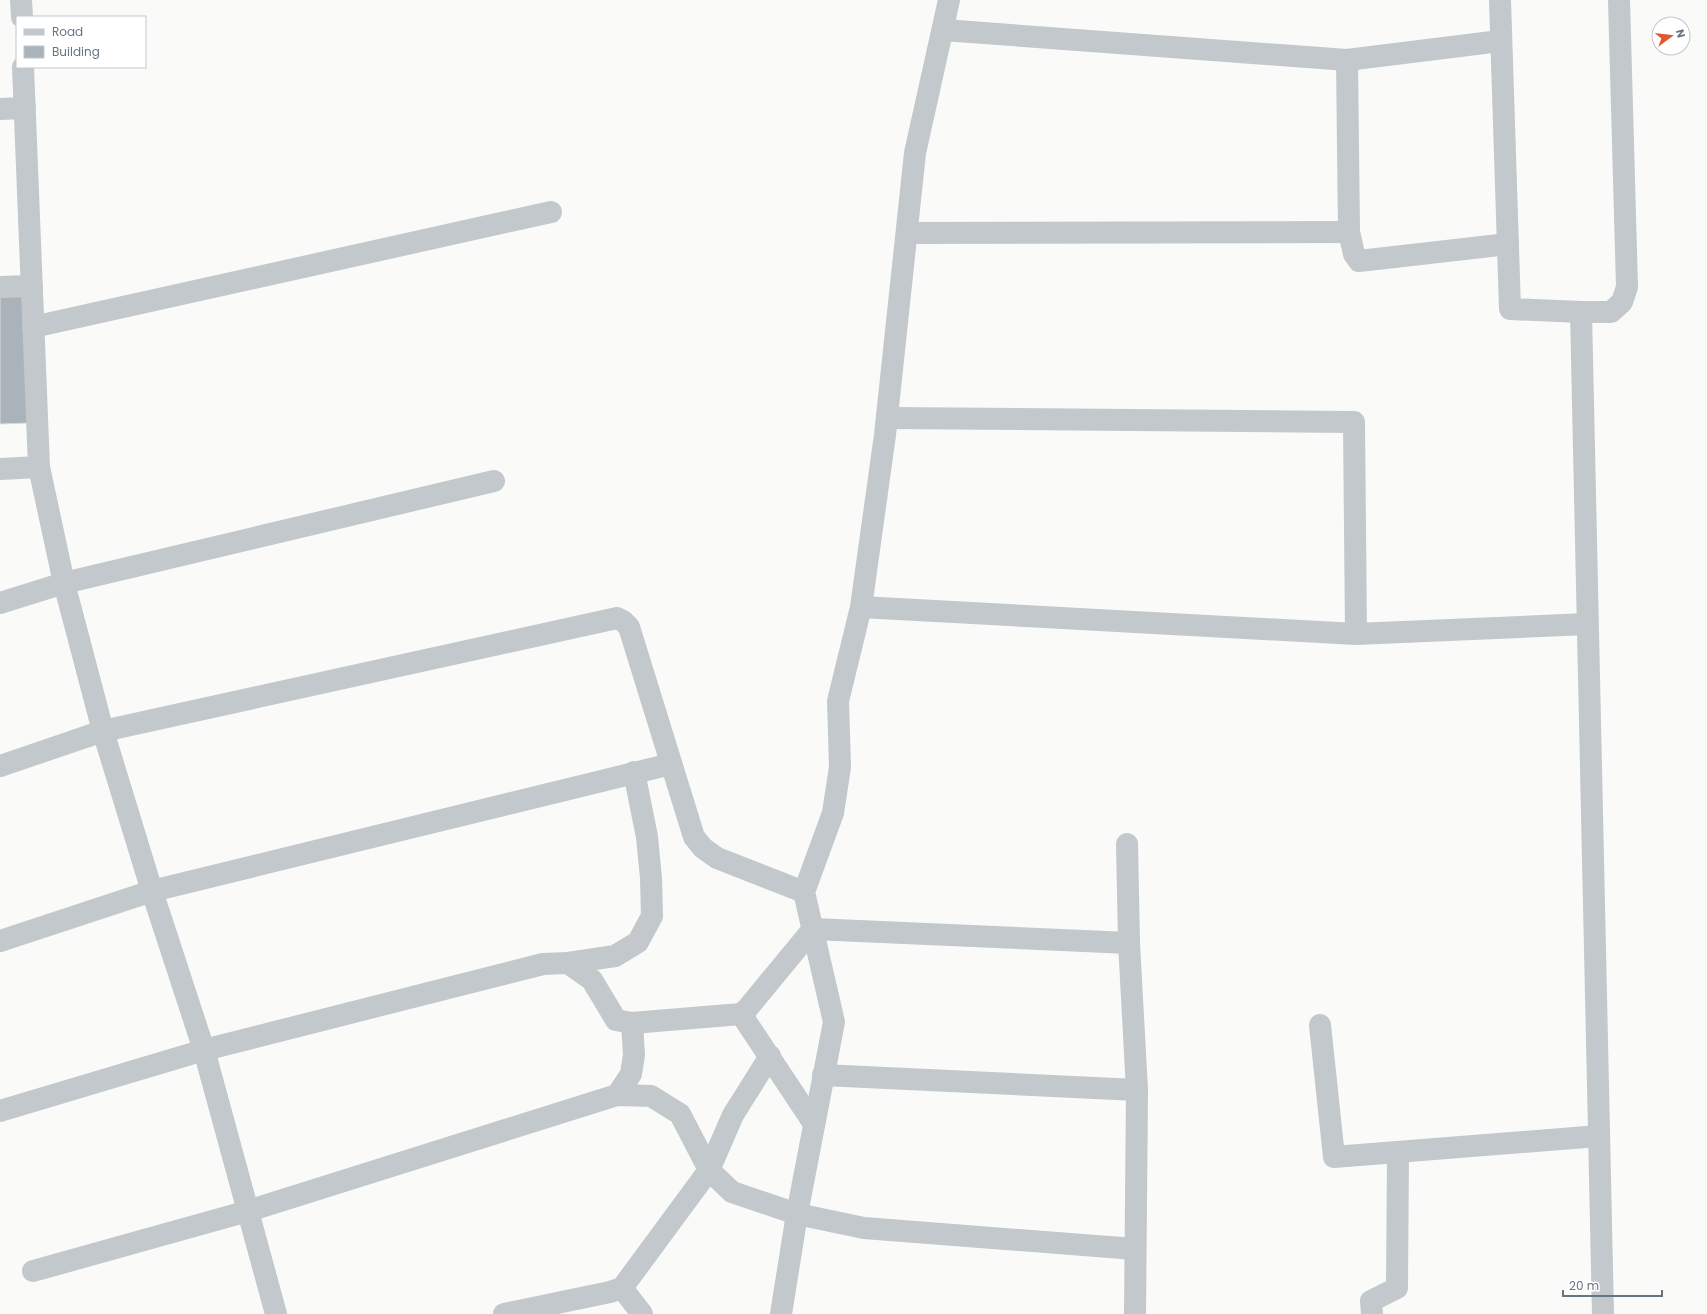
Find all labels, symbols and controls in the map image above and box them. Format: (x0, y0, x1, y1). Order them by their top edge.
legend (16, 16, 146, 68)
north arrow (1651, 16, 1691, 56)
text: Road (52, 23, 83, 40)
text: N (1672, 27, 1689, 39)
text: Building (52, 43, 100, 60)
scale bar (1563, 1272, 1662, 1298)
text: 20 m (1569, 1277, 1599, 1294)

